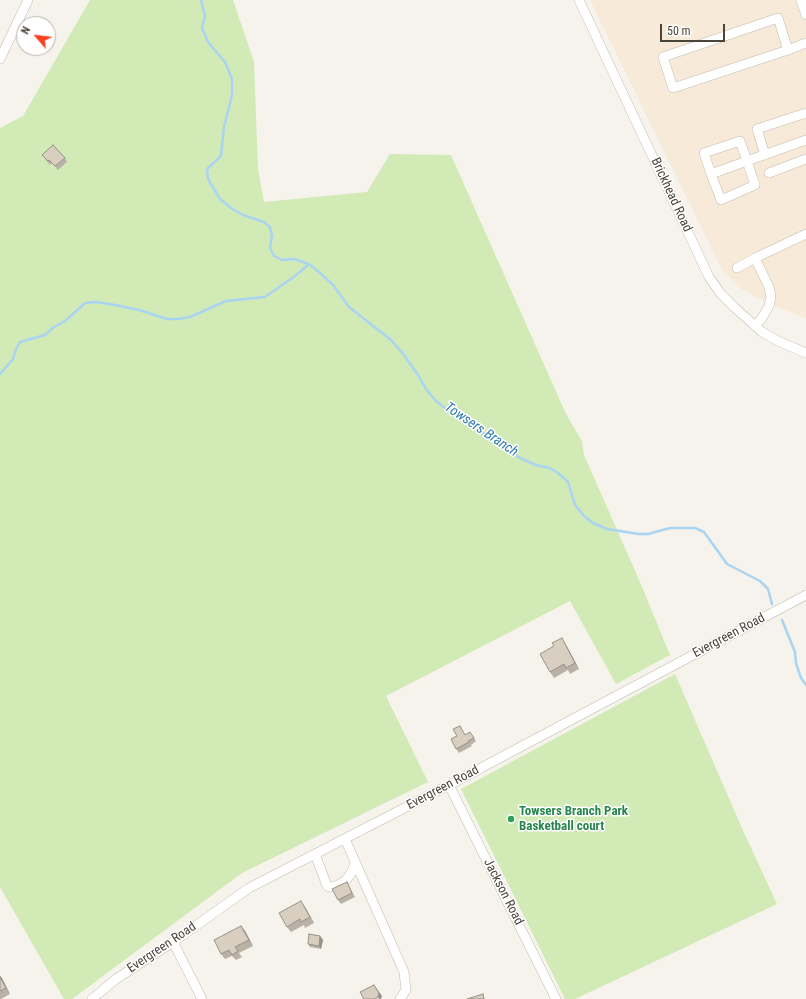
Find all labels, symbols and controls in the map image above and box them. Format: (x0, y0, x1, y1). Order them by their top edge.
north arrow (16, 16, 56, 56)
scale bar (662, 16, 727, 42)
text: 50 m (667, 24, 691, 38)
text: N (19, 25, 33, 37)
street label: Brickhead Road (647, 155, 695, 235)
water label: Towsers Branch (441, 399, 521, 461)
street label: Evergreen Road (690, 610, 768, 662)
street label: Evergreen Road (404, 762, 482, 814)
place label: Towsers Branch Park Basketball court (519, 804, 628, 835)
marker: Towsers Branch Park Basketball court (506, 814, 516, 824)
street label: Jackson Road (480, 856, 526, 928)
street label: Evergreen Road (125, 919, 199, 977)

